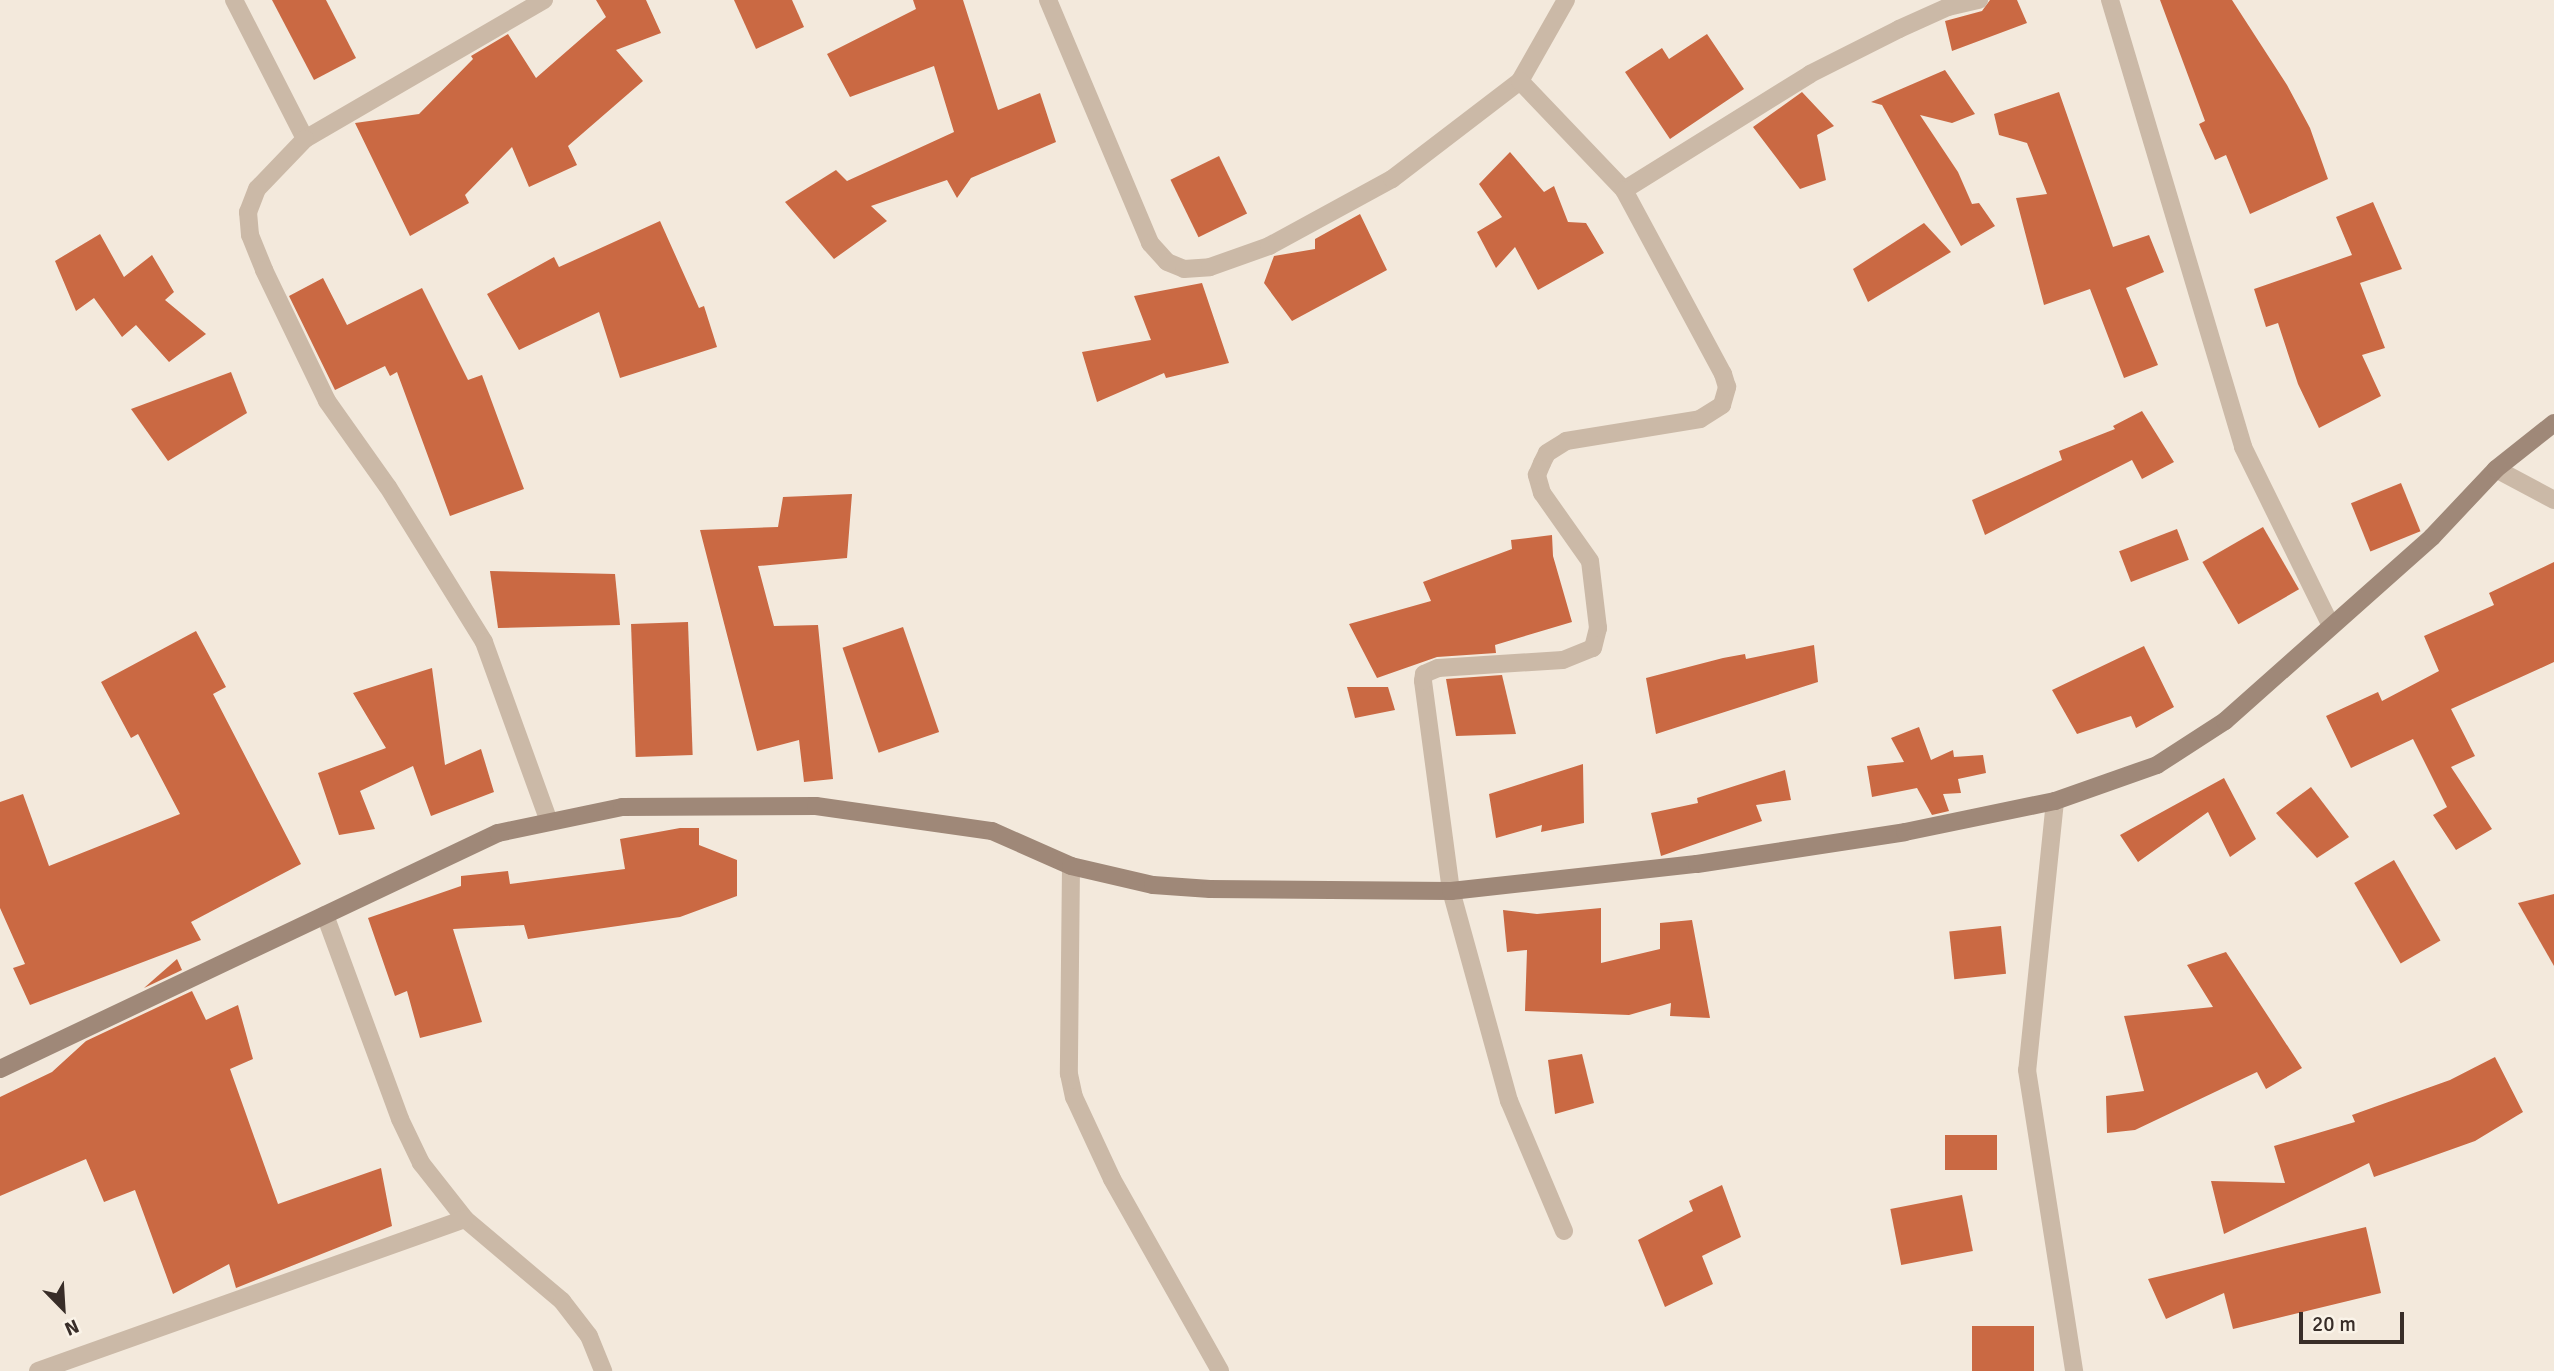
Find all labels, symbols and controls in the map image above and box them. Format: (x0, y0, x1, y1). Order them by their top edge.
north arrow (28, 1273, 98, 1343)
scale bar (2302, 1298, 2407, 1342)
text: 20 m (2312, 1311, 2356, 1337)
text: N (61, 1314, 82, 1341)

